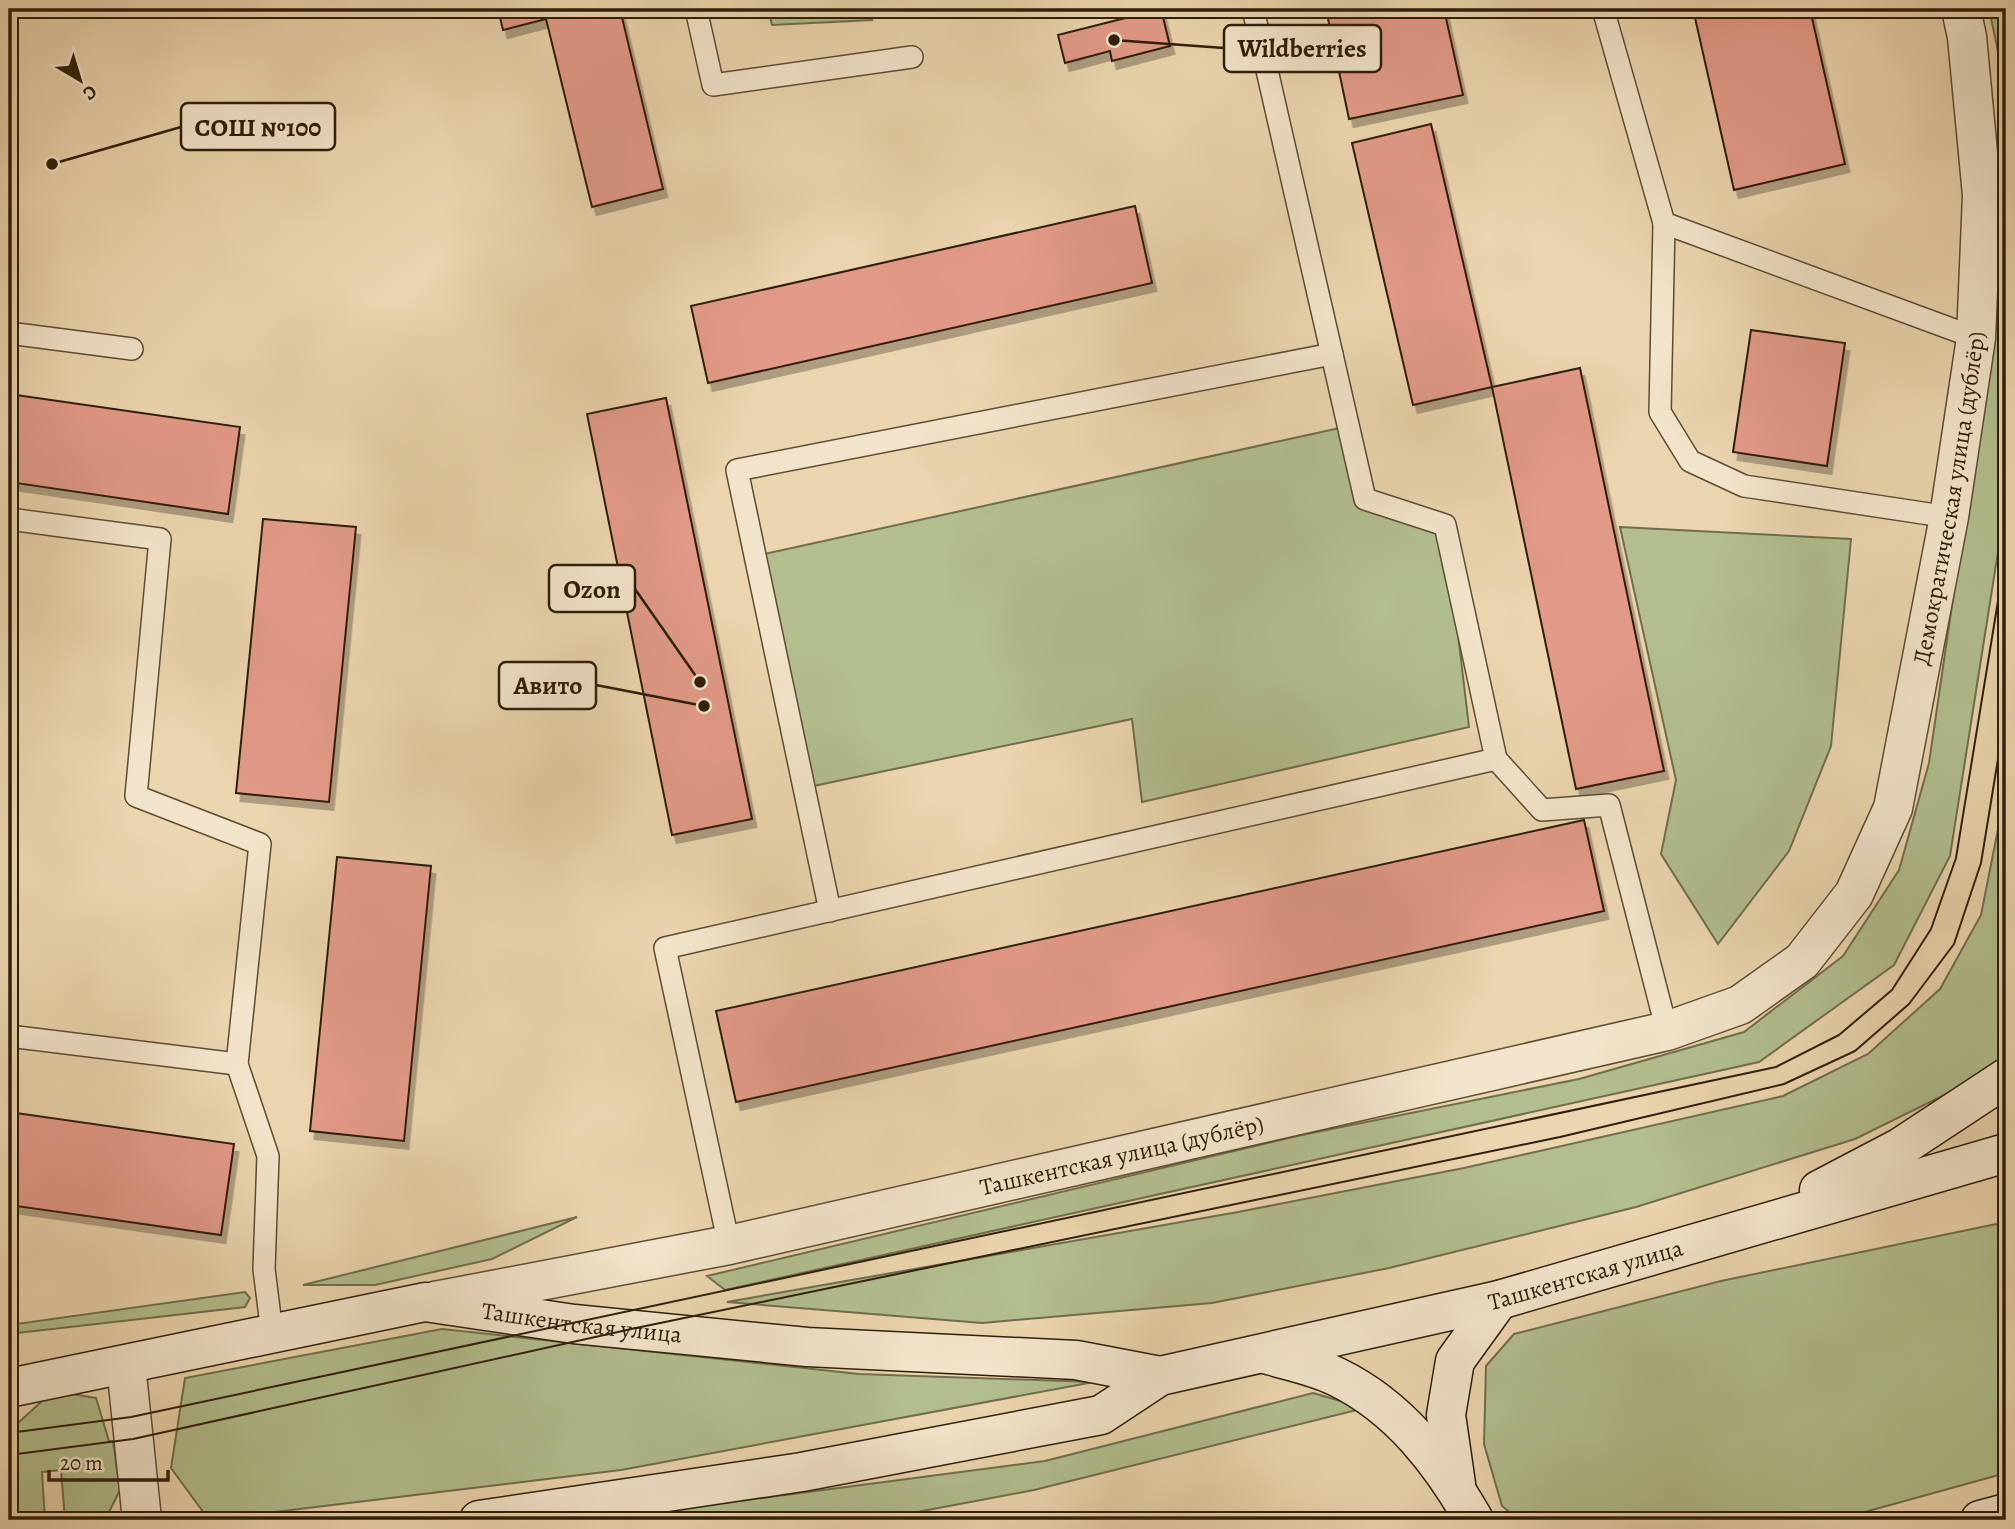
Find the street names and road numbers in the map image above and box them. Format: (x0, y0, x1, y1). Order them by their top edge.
street label: Демократическая улица (дублёр) (1905, 331, 1992, 668)
street label: Ташкентская улица (дублёр) (977, 1108, 1267, 1203)
street label: Ташкентская улица (1485, 1232, 1687, 1318)
street label: Ташкентская улица (480, 1295, 683, 1351)

